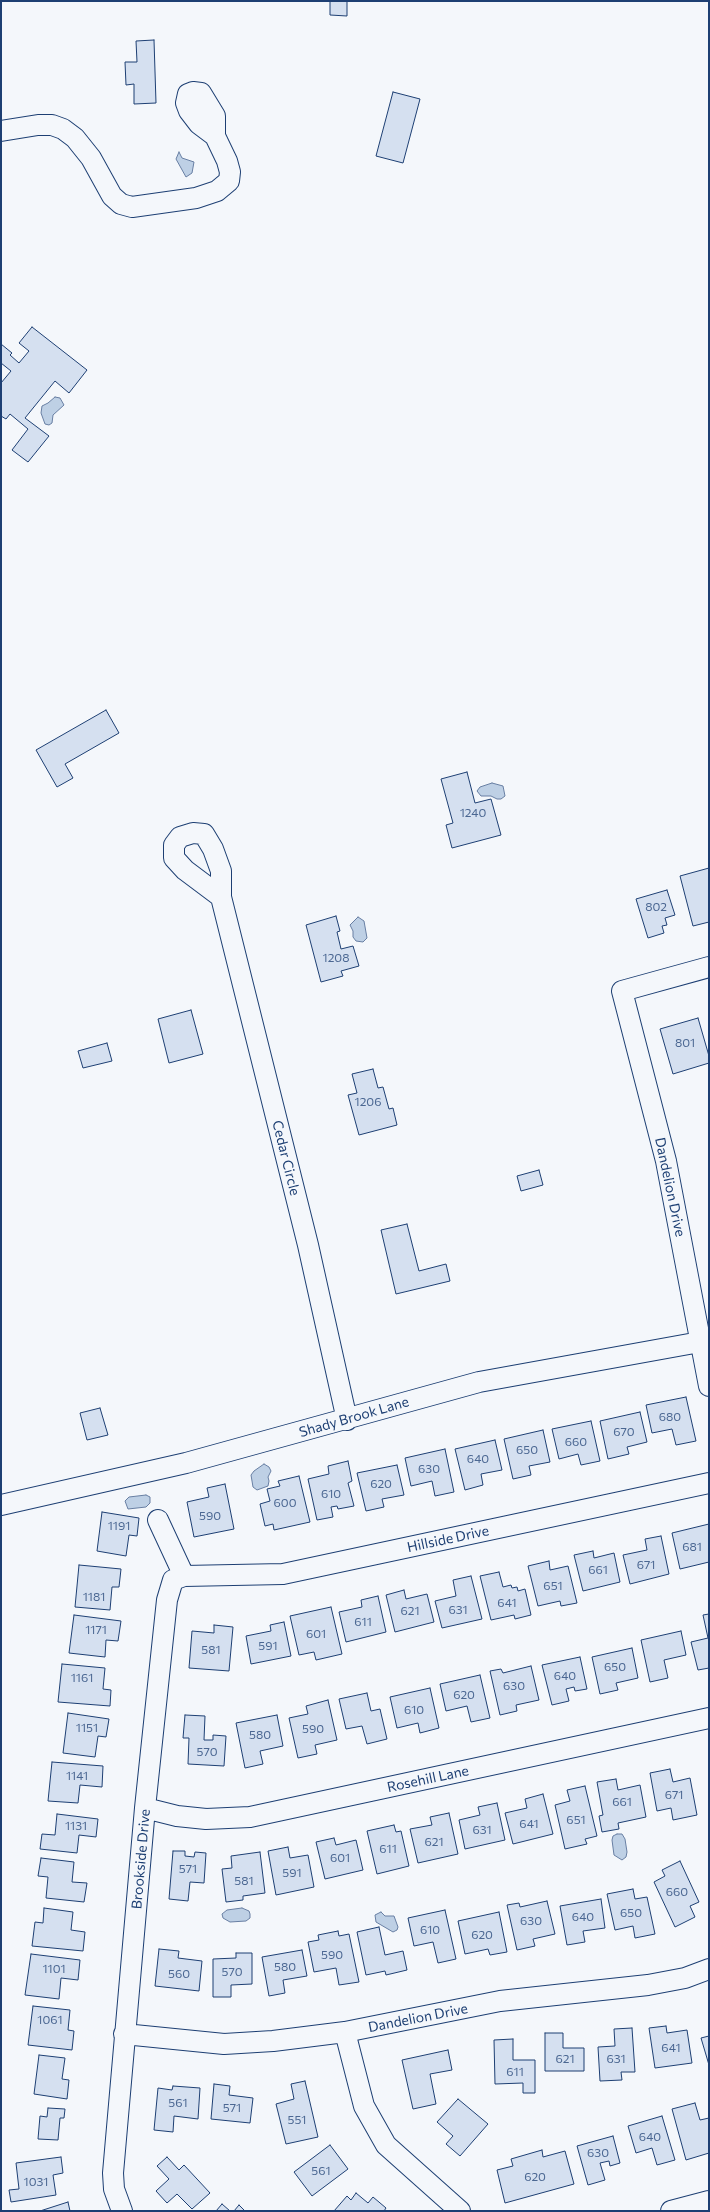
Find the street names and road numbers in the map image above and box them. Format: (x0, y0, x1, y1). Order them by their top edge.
street label: Cedar Circle (269, 1119, 303, 1197)
street label: Dandelion Drive (651, 1136, 689, 1238)
street label: Shady Brook Lane (297, 1393, 411, 1441)
street label: Hillside Drive (406, 1522, 490, 1556)
street label: Rosehill Lane (386, 1762, 470, 1796)
street label: Brookside Drive (128, 1808, 154, 1910)
street label: Dandelion Drive (367, 2000, 469, 2036)

